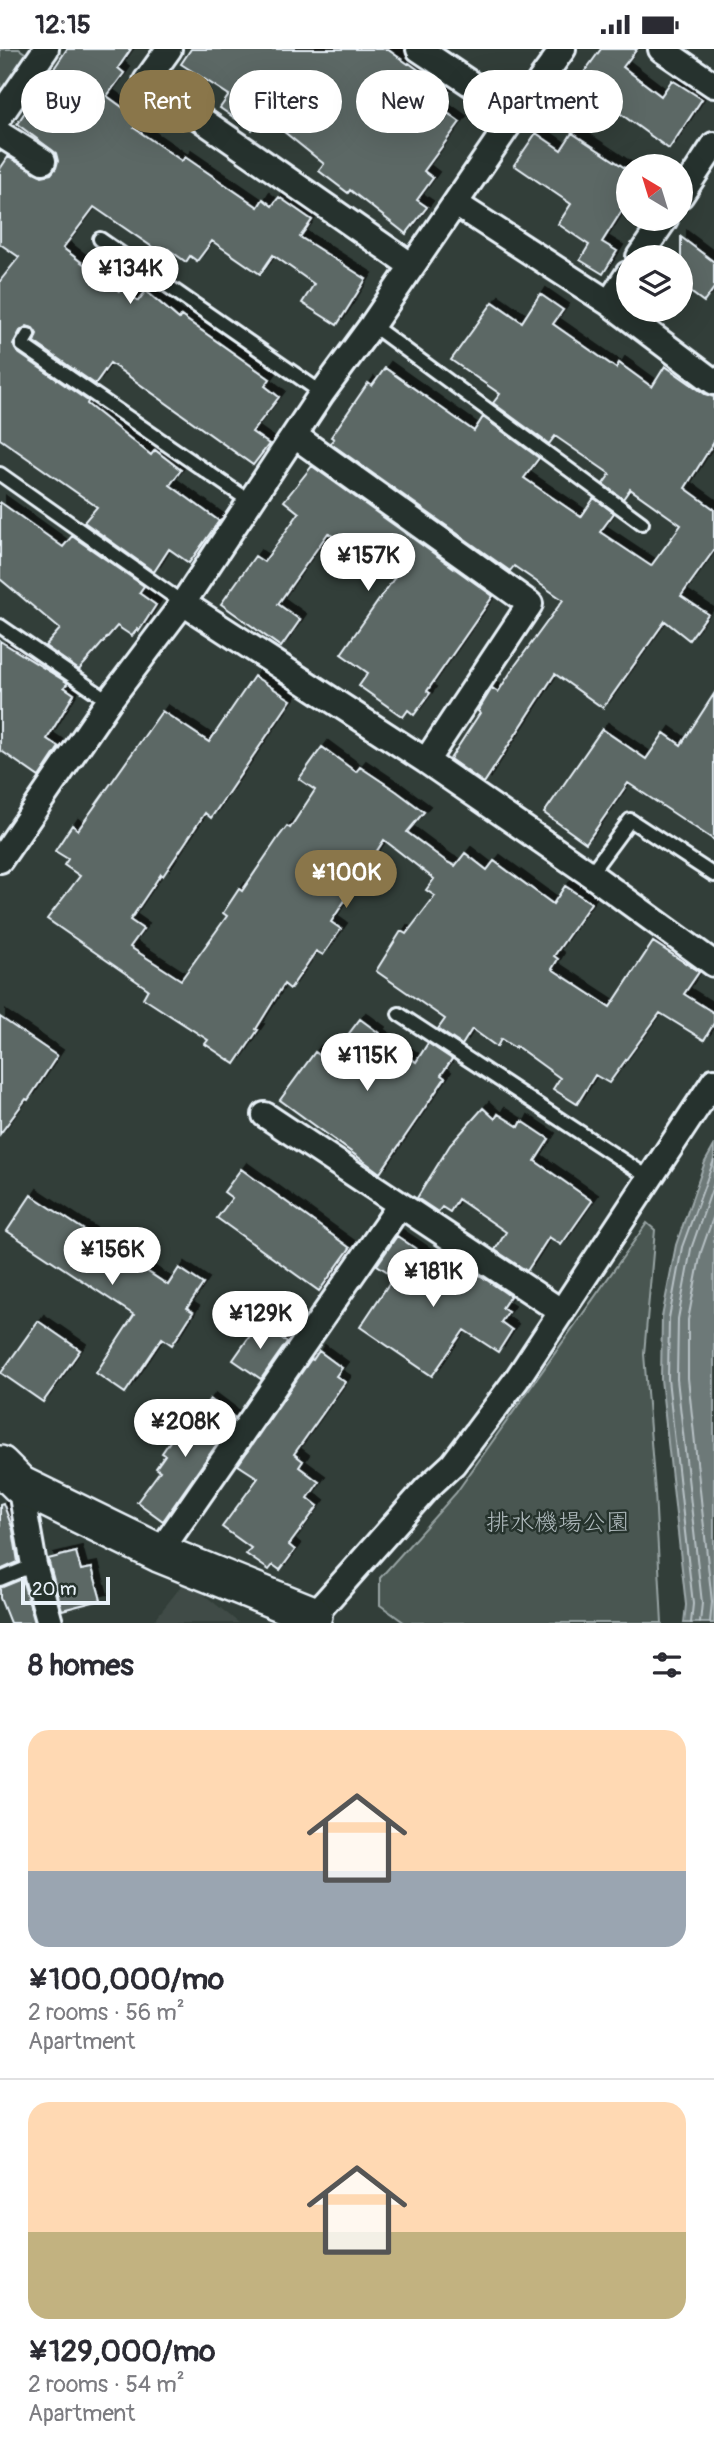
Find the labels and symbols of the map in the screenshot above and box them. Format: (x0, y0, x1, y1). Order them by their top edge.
north arrow (616, 154, 693, 231)
pin: ¥134K (81, 247, 179, 306)
pin: ¥157K (319, 533, 417, 593)
pin: ¥100K (297, 851, 395, 910)
pin: ¥115K (318, 1033, 416, 1093)
pin: ¥156K (63, 1227, 161, 1287)
pin: ¥181K (384, 1249, 482, 1309)
pin: ¥129K (211, 1291, 309, 1351)
pin: ¥208K (136, 1399, 234, 1459)
park label: 排水機場公園 (486, 1508, 630, 1537)
scale bar (21, 1574, 110, 1606)

